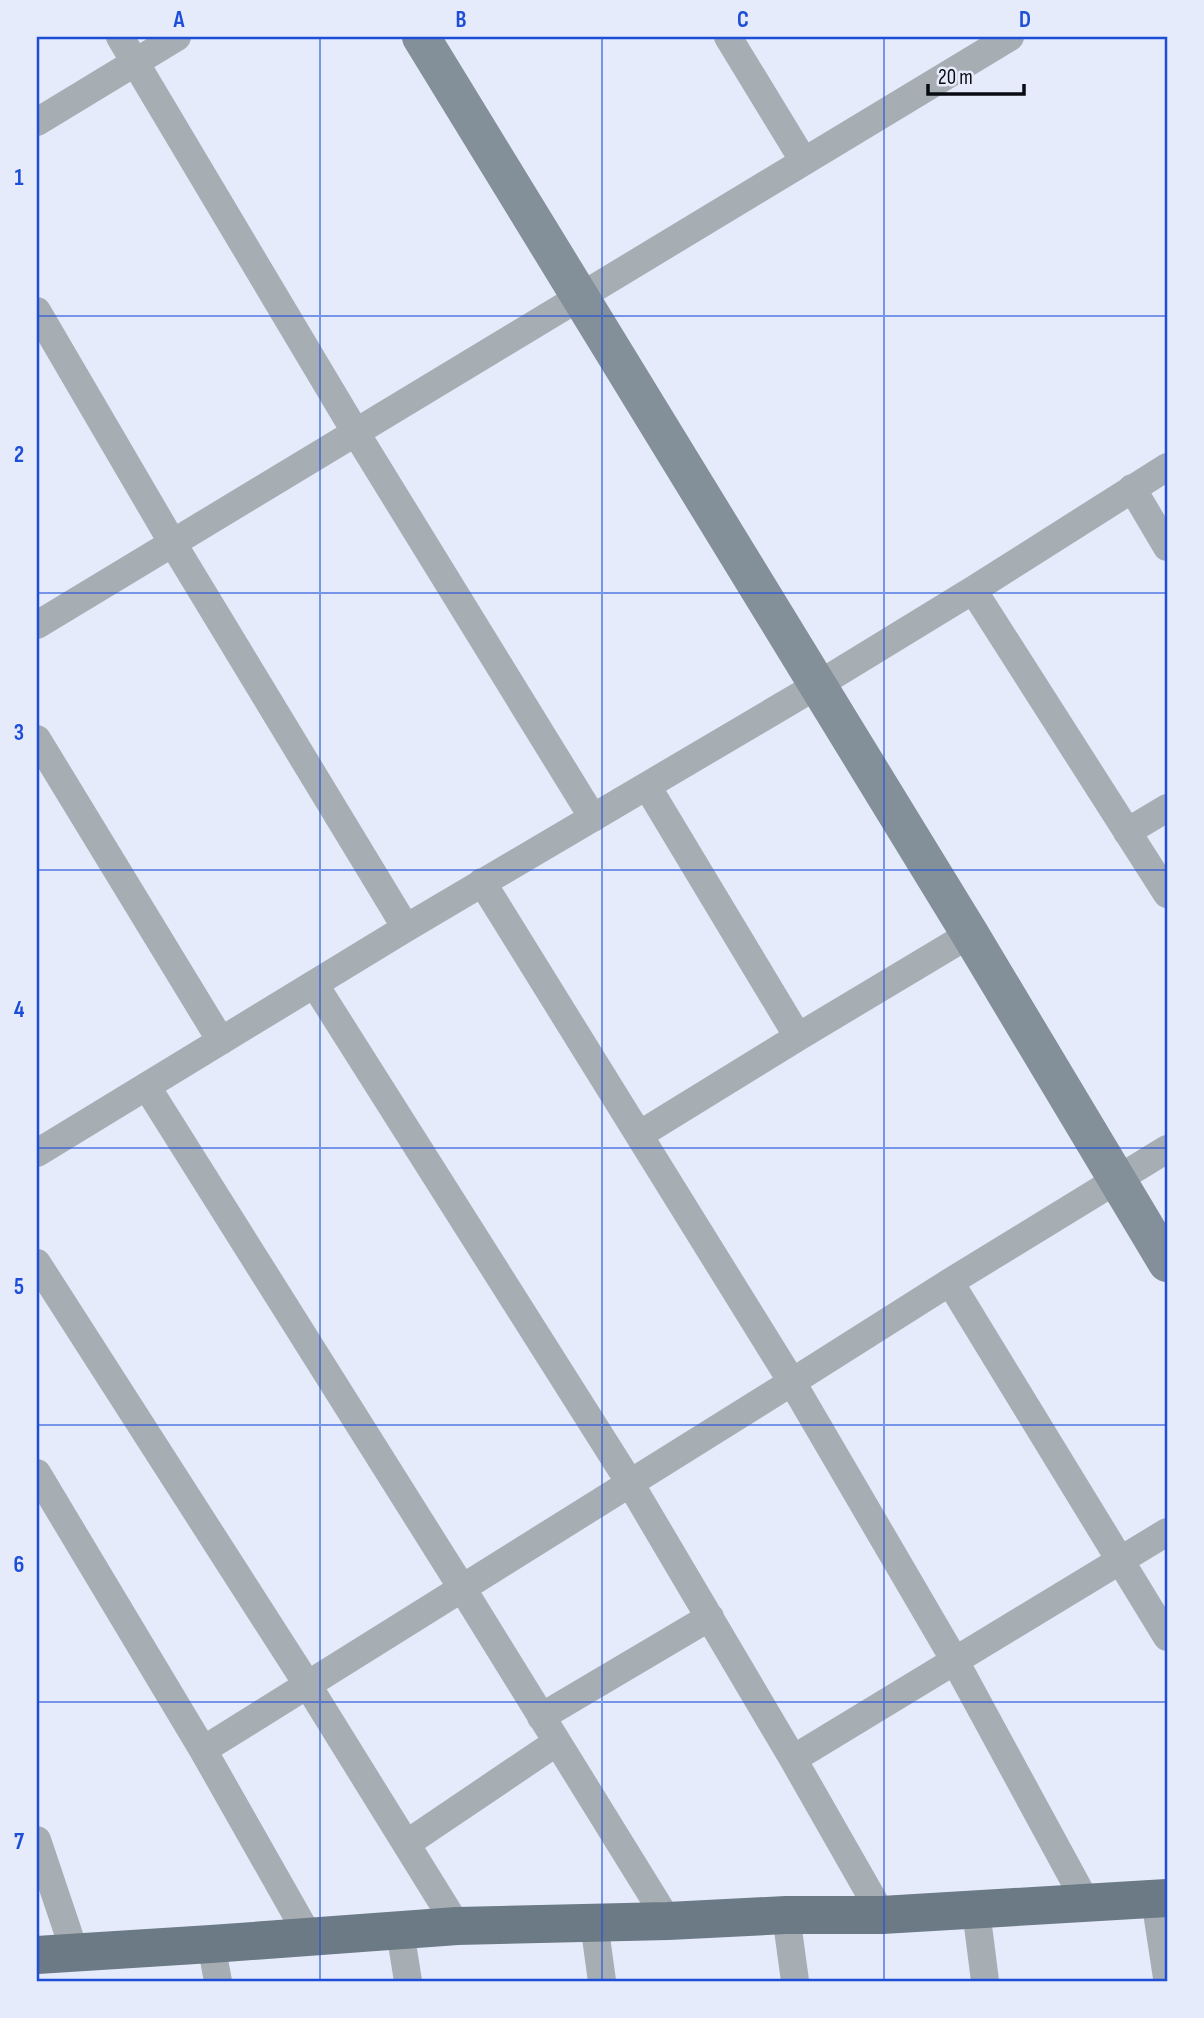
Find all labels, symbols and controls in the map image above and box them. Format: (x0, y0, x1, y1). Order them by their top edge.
text: A (173, 6, 186, 34)
text: B (456, 6, 467, 34)
text: C (737, 6, 749, 34)
text: D (1019, 6, 1031, 34)
scale bar (928, 52, 1024, 96)
text: 20 m (938, 65, 973, 90)
text: 1 (14, 164, 24, 192)
text: 2 (14, 441, 24, 469)
text: 3 (14, 719, 24, 747)
text: 4 (14, 996, 25, 1024)
text: 5 (14, 1273, 24, 1301)
text: 6 (14, 1551, 24, 1579)
text: 7 (14, 1828, 24, 1856)

